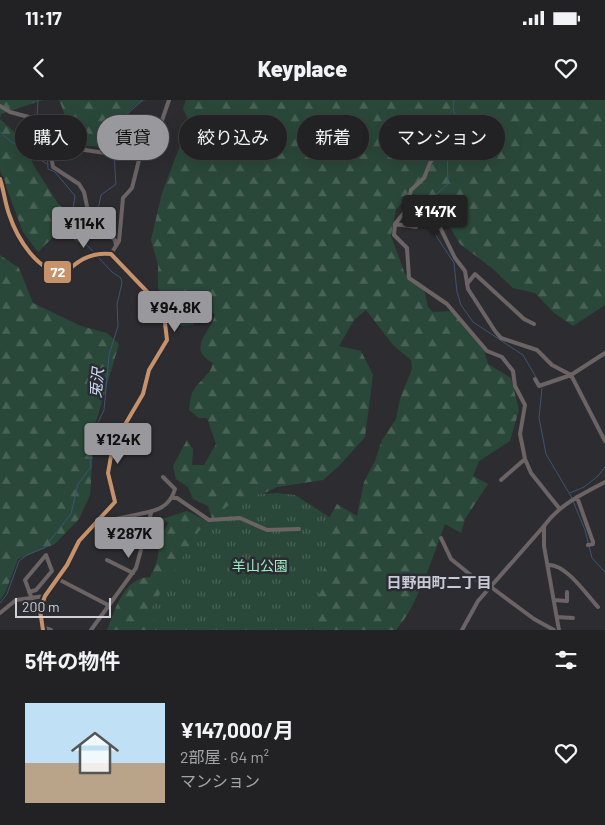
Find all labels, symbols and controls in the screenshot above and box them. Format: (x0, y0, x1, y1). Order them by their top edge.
text: 11:17 (25, 6, 62, 29)
icon: back (25, 54, 53, 82)
icon: heart (552, 54, 580, 82)
text: Keyplace (258, 55, 347, 81)
chip: 購入 (15, 115, 87, 160)
chip: 賃貸 (97, 115, 169, 160)
chip: 絞り込み (179, 115, 287, 160)
chip: 新着 (297, 115, 369, 160)
chip: マンション (379, 115, 505, 160)
pin: ¥147K (400, 194, 470, 237)
text: ¥147K (413, 201, 457, 220)
pin: ¥114K (49, 206, 119, 249)
text: ¥114K (63, 213, 105, 232)
line badge: 72 (43, 260, 72, 284)
text: 72 (51, 263, 66, 280)
pin: ¥94.8K (134, 290, 216, 333)
text: ¥94.8K (149, 297, 201, 316)
water label: 兎沢 (85, 365, 107, 399)
pin: ¥124K (83, 422, 153, 465)
text: ¥124K (95, 429, 141, 448)
pin: ¥287K (94, 516, 164, 559)
text: ¥287K (106, 523, 152, 542)
park label: 羊山公園 (232, 557, 288, 574)
district label: 日野田町二丁目 (386, 573, 492, 591)
scale bar (15, 595, 111, 618)
text: 200 m (22, 598, 60, 615)
icon: filters (552, 646, 580, 674)
text: 5件の物件 (25, 648, 120, 673)
text: ¥147,000/月 (180, 717, 294, 742)
icon: home (65, 723, 125, 783)
icon: heart (552, 739, 580, 767)
text: 2部屋 · 64 m² (180, 747, 269, 766)
text: マンション (180, 771, 260, 790)

